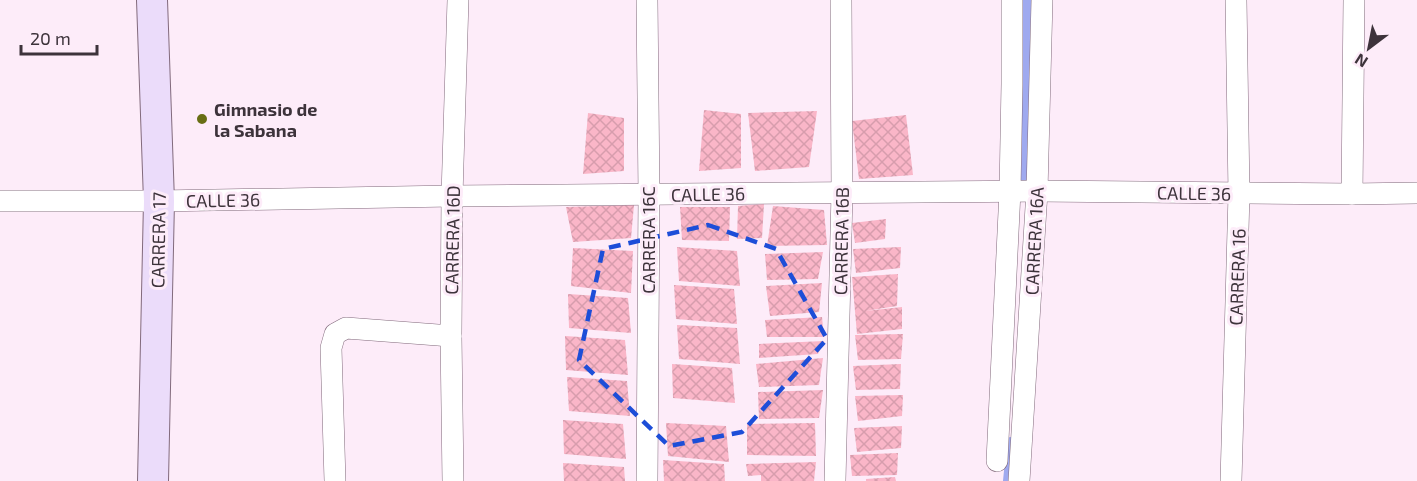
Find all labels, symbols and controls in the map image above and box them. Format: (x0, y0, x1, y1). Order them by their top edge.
scale bar (21, 18, 98, 56)
north arrow (1339, 18, 1399, 78)
text: 20 m (30, 27, 71, 49)
text: N (1351, 50, 1371, 72)
place label: Gimnasio de la Sabana (214, 98, 318, 141)
marker: Gimnasio de la Sabana (195, 112, 209, 126)
street label: CALLE 36 (1157, 181, 1231, 205)
street label: CALLE 36 (671, 182, 745, 206)
street label: CARRERA 16D (440, 185, 464, 295)
street label: CARRERA 16C (637, 186, 659, 294)
street label: CARRERA 16A (1020, 186, 1048, 296)
street label: CARRERA 16B (829, 187, 853, 295)
street label: CALLE 36 (186, 188, 260, 212)
street label: CARRERA 17 (146, 192, 170, 288)
street label: CARRERA 16 (1224, 228, 1250, 326)

